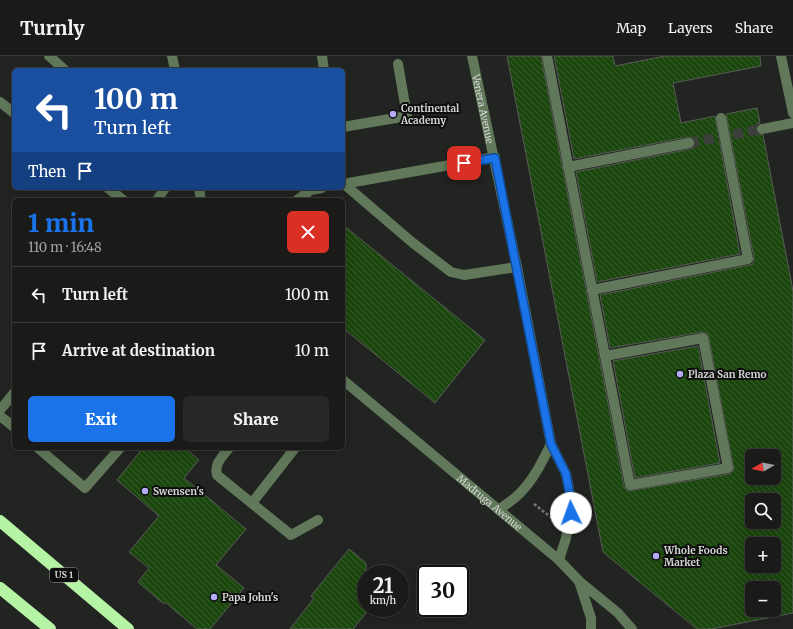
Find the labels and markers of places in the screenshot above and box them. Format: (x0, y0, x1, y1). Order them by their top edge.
place label: Continental Academy (400, 102, 460, 127)
marker: Continental Academy (388, 109, 398, 119)
pin (447, 146, 481, 180)
place label: Plaza San Remo (688, 368, 766, 381)
marker: Plaza San Remo (675, 369, 685, 379)
place label: Swensen's (153, 485, 204, 498)
marker: Swensen's (140, 486, 150, 496)
place label: Whole Foods Market (663, 544, 728, 569)
marker: Whole Foods Market (651, 551, 661, 561)
place label: Papa John's (222, 591, 278, 604)
marker: Papa John's (209, 592, 219, 602)

